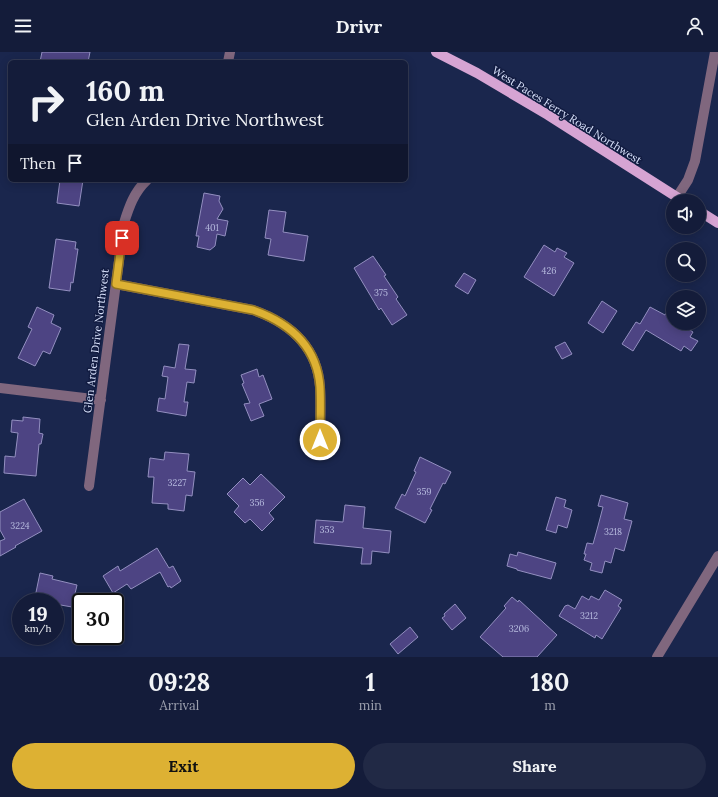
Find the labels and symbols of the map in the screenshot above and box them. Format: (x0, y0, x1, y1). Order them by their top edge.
street label: West Paces Ferry Road Northwest (490, 63, 645, 167)
pin (105, 221, 139, 255)
house number: 401 (205, 222, 219, 233)
house number: 426 (542, 265, 556, 276)
street label: Glen Arden Drive Northwest (80, 267, 112, 414)
house number: 375 (374, 287, 388, 298)
position arrow (299, 419, 341, 461)
house number: 3227 (168, 477, 186, 488)
house number: 359 (416, 486, 432, 497)
house number: 356 (249, 497, 265, 508)
house number: 3224 (10, 520, 30, 531)
house number: 353 (320, 524, 334, 535)
house number: 3218 (604, 526, 622, 537)
speed limit sign: 30 (72, 593, 124, 645)
house number: 3212 (580, 610, 598, 621)
house number: 3206 (509, 623, 529, 634)

